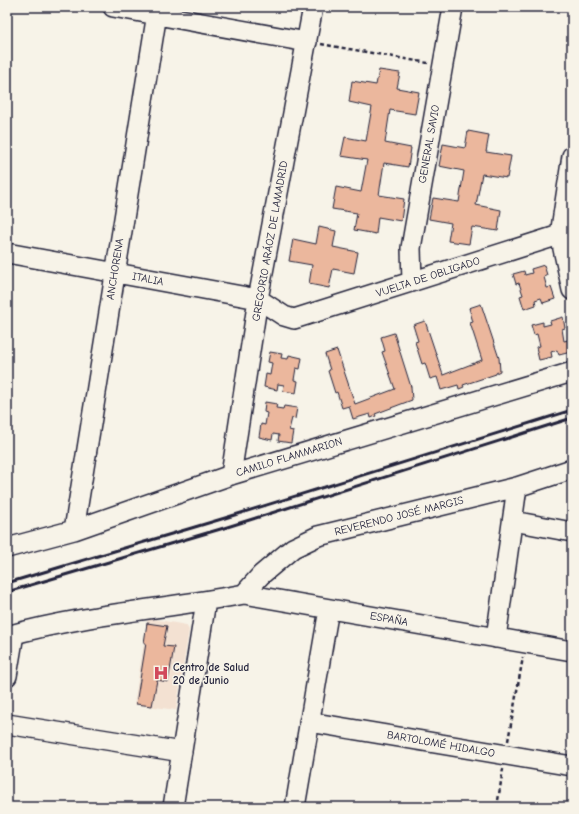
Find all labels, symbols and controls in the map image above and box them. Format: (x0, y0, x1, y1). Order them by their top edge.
street label: GENERAL SAVIO (416, 104, 442, 184)
street label: GREGORIO ARÁOZ DE LAMADRID (248, 160, 291, 322)
street label: ANCHORENA (104, 237, 126, 301)
street label: VUELTA DE OBLIGADO (374, 254, 482, 300)
street label: ITALIA (131, 270, 165, 289)
street label: CAMILO FLAMMARION (234, 435, 344, 479)
street label: REVERENDO JOSÉ MARGIS (333, 493, 465, 538)
street label: ESPAÑA (369, 608, 410, 629)
place label: Centro de Salud 20 de Junio (173, 661, 249, 687)
hospital icon: Centro de Salud 20 de Junio (152, 664, 170, 682)
street label: BARTOLOMÉ HIDALGO (386, 727, 496, 760)

